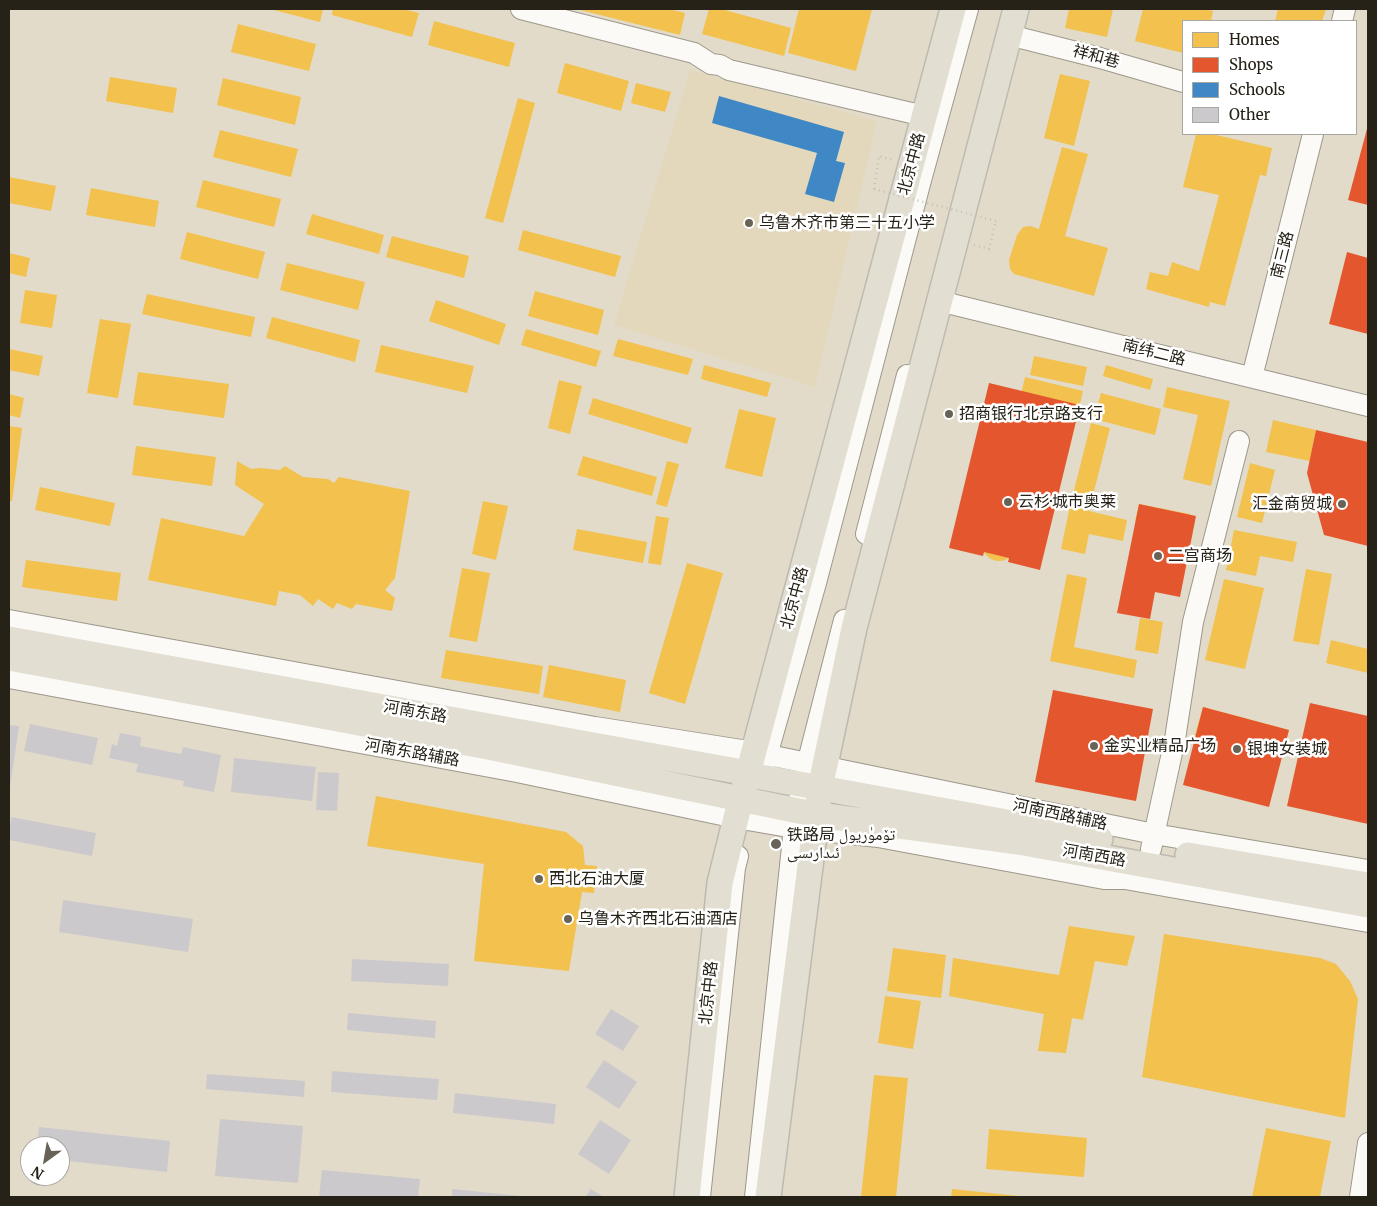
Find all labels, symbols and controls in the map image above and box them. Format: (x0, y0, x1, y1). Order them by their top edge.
legend (1182, 20, 1357, 135)
text: Homes (1229, 30, 1280, 49)
street label: 祥和巷 (1070, 42, 1122, 72)
text: Shops (1229, 55, 1273, 74)
text: Schools (1229, 80, 1285, 99)
text: Other (1229, 105, 1270, 124)
street label: 北京中路 (894, 131, 930, 197)
place label: 乌鲁木齐市第三十五小学 (759, 213, 935, 233)
marker: 乌鲁木齐市第三十五小学 (743, 217, 755, 229)
street label: 南三路 (1268, 229, 1298, 281)
street label: 南纬二路 (1121, 336, 1187, 370)
place label: 招商银行北京路支行 (959, 404, 1103, 424)
marker: 招商银行北京路支行 (943, 408, 955, 420)
place label: 云杉·城市奥莱 (1018, 492, 1116, 512)
place label: 汇金商贸城 (1252, 494, 1332, 514)
marker: 云杉·城市奥莱 (1002, 496, 1014, 508)
marker: 汇金商贸城 (1336, 498, 1348, 510)
place label: 二宫商场 (1168, 546, 1232, 566)
marker: 二宫商场 (1152, 550, 1164, 562)
street label: 北京中路 (777, 565, 813, 631)
street label: 河南东路 (382, 697, 448, 727)
street label: 河南东路辅路 (363, 735, 461, 771)
place label: 金实业精品广场 (1104, 736, 1216, 756)
place label: 银坤女装城 (1247, 739, 1327, 759)
marker: 金实业精品广场 (1088, 740, 1100, 752)
marker: 银坤女装城 (1231, 743, 1243, 755)
street label: 河南西路辅路 (1011, 796, 1109, 834)
place label: 铁路局 تۆمۈريول ئىدارىسى (787, 825, 895, 863)
marker: 铁路局 تۆمۈريول ئىدارىسى (769, 837, 783, 851)
street label: 河南西路 (1061, 841, 1127, 871)
place label: 西北石油大厦 (549, 869, 645, 889)
marker: 西北石油大厦 (533, 873, 545, 885)
place label: 乌鲁木齐西北石油酒店 (578, 909, 738, 929)
marker: 乌鲁木齐西北石油酒店 (562, 913, 574, 925)
street label: 北京中路 (696, 960, 722, 1026)
north arrow (20, 1136, 70, 1186)
text: N (28, 1162, 47, 1183)

